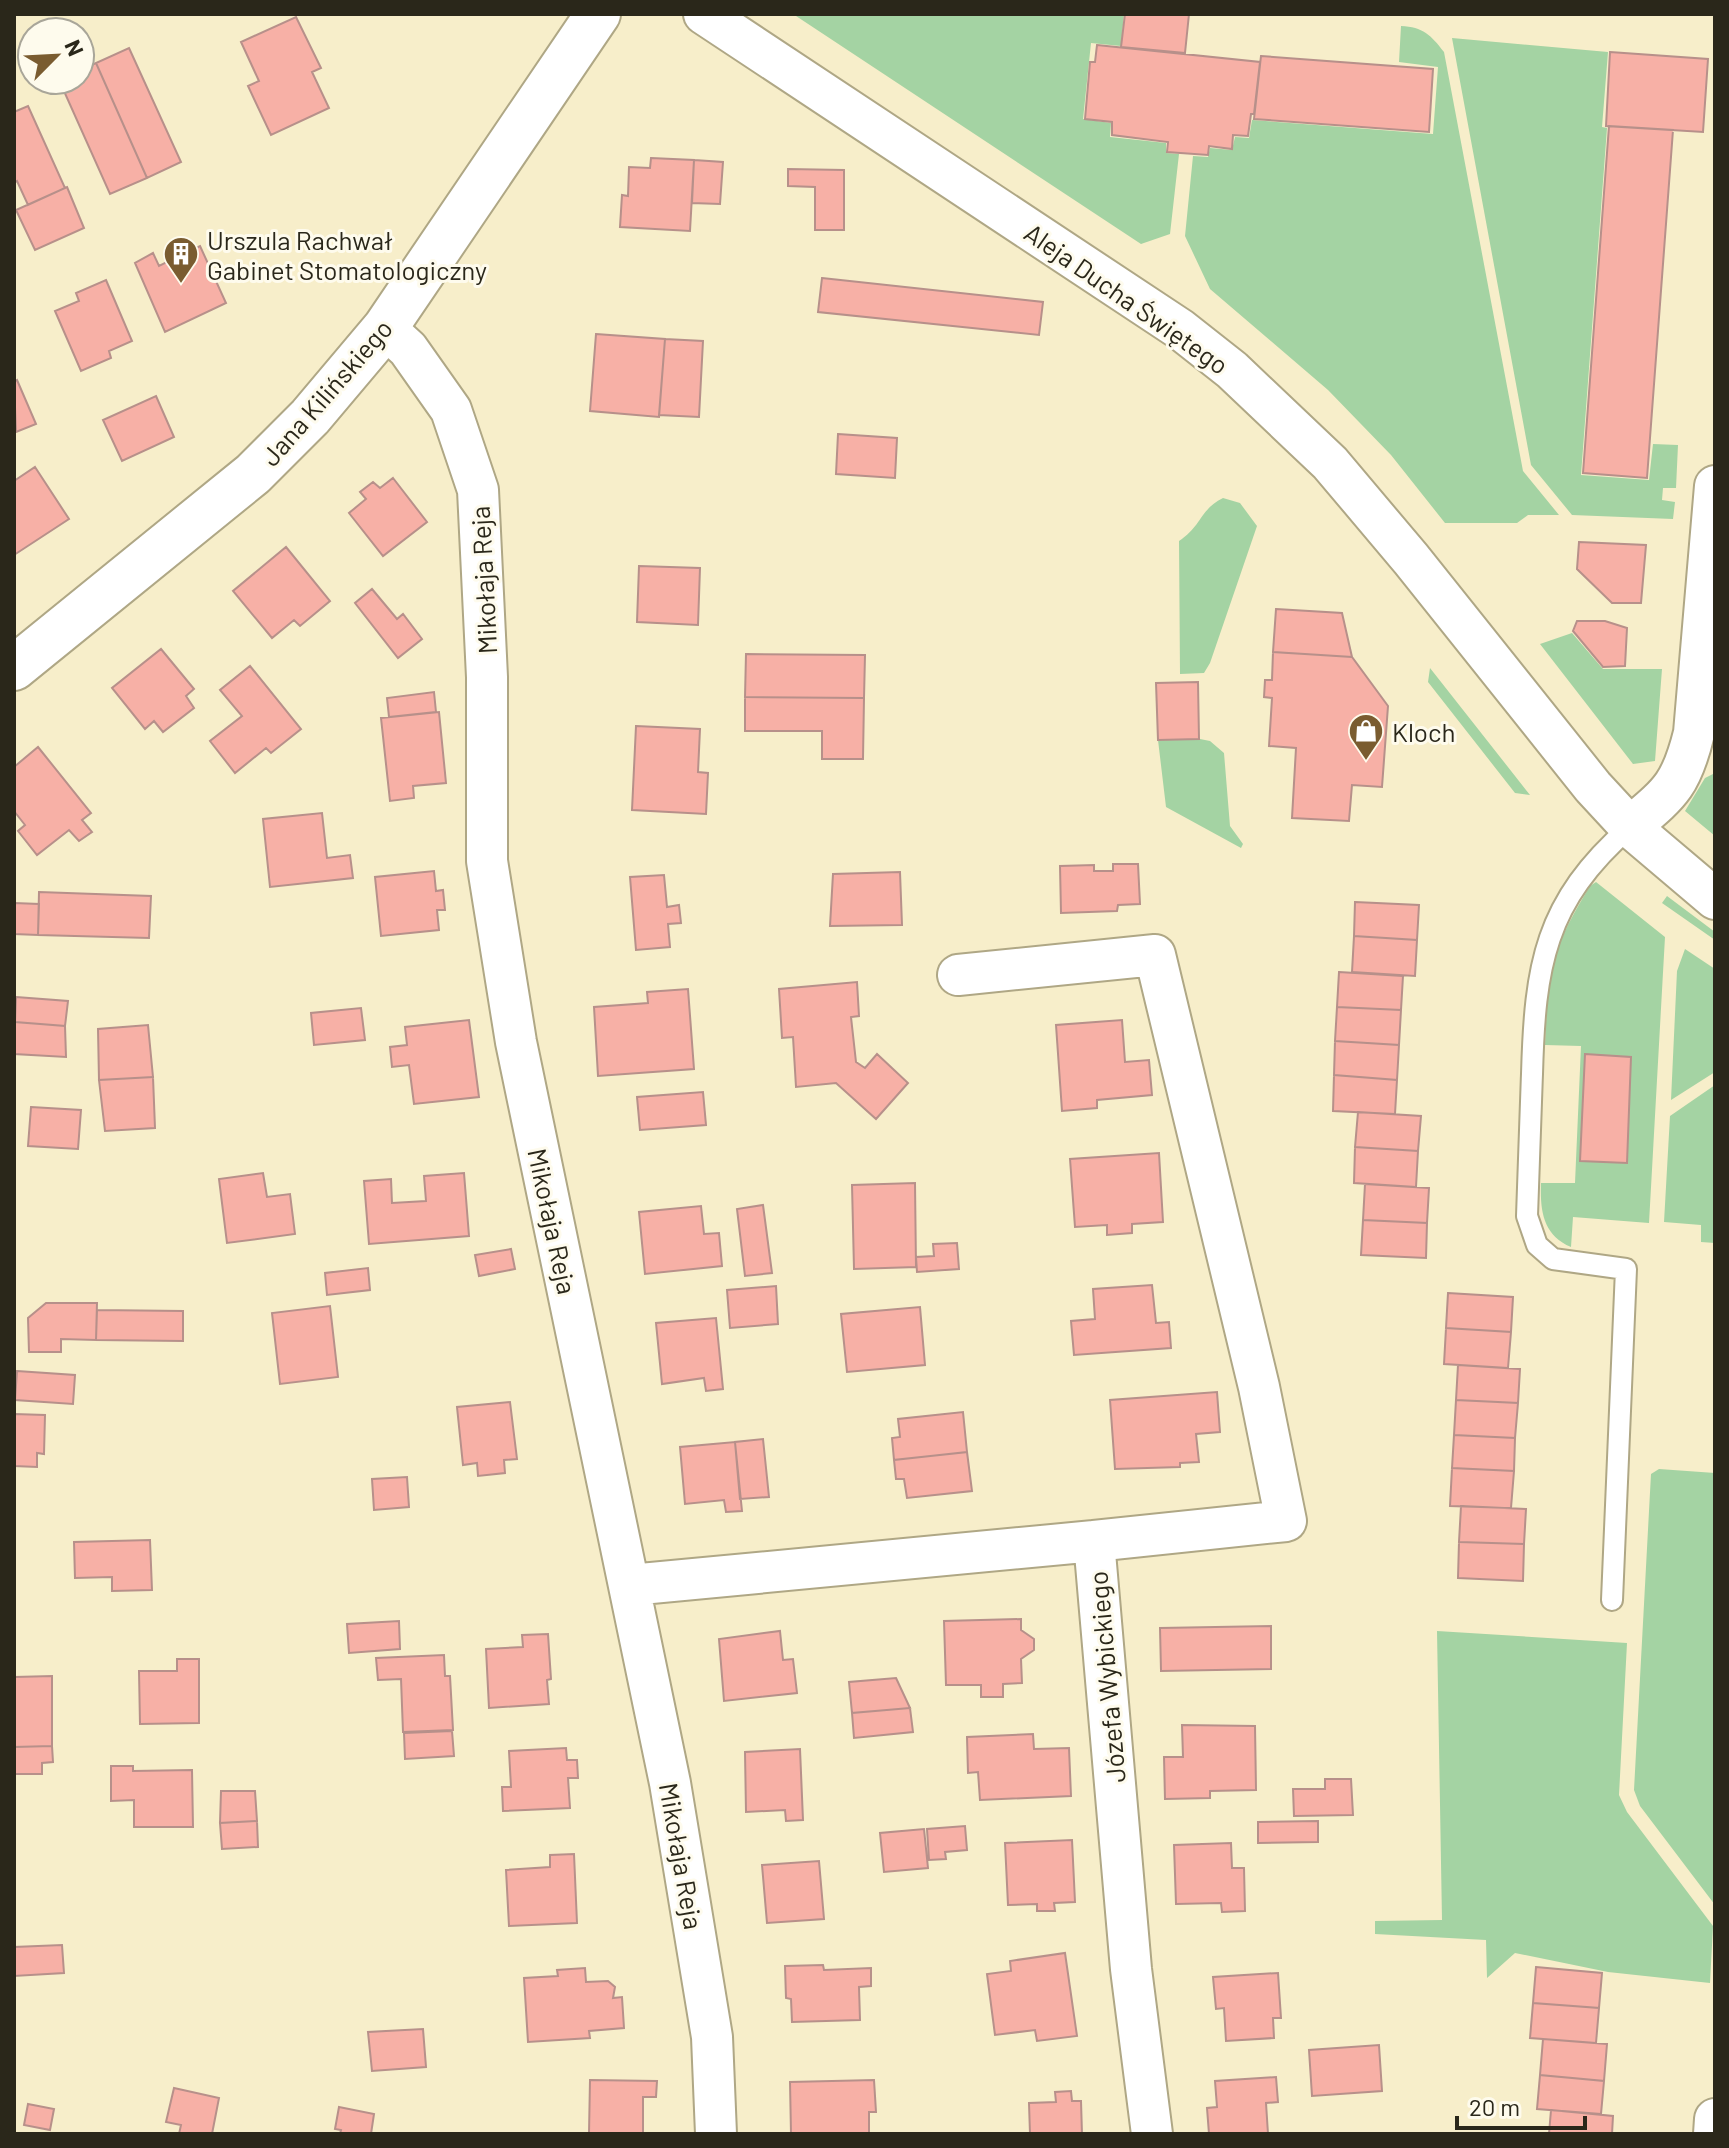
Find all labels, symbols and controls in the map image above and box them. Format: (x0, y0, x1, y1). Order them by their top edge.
north arrow (16, 16, 96, 96)
text: N (60, 35, 90, 59)
street label: Aleja Ducha Świętego (1019, 216, 1235, 380)
place label: Urszula Rachwał Gabinet Stomatologiczny (207, 224, 487, 285)
building icon: Urszula Rachwał Gabinet Stomatologiczny (162, 235, 200, 285)
street label: Jana Kilińskiego (254, 312, 398, 472)
street label: Mikołaja Reja (464, 505, 502, 655)
shop icon: Kloch (1347, 712, 1385, 762)
place label: Kloch (1392, 716, 1456, 747)
street label: Mikołaja Reja (522, 1145, 584, 1297)
street label: Józefa Wybickiego (1081, 1570, 1131, 1784)
street label: Mikołaja Reja (654, 1780, 710, 1932)
scale bar (1457, 2080, 1585, 2130)
text: 20 m (1469, 2092, 1520, 2121)

